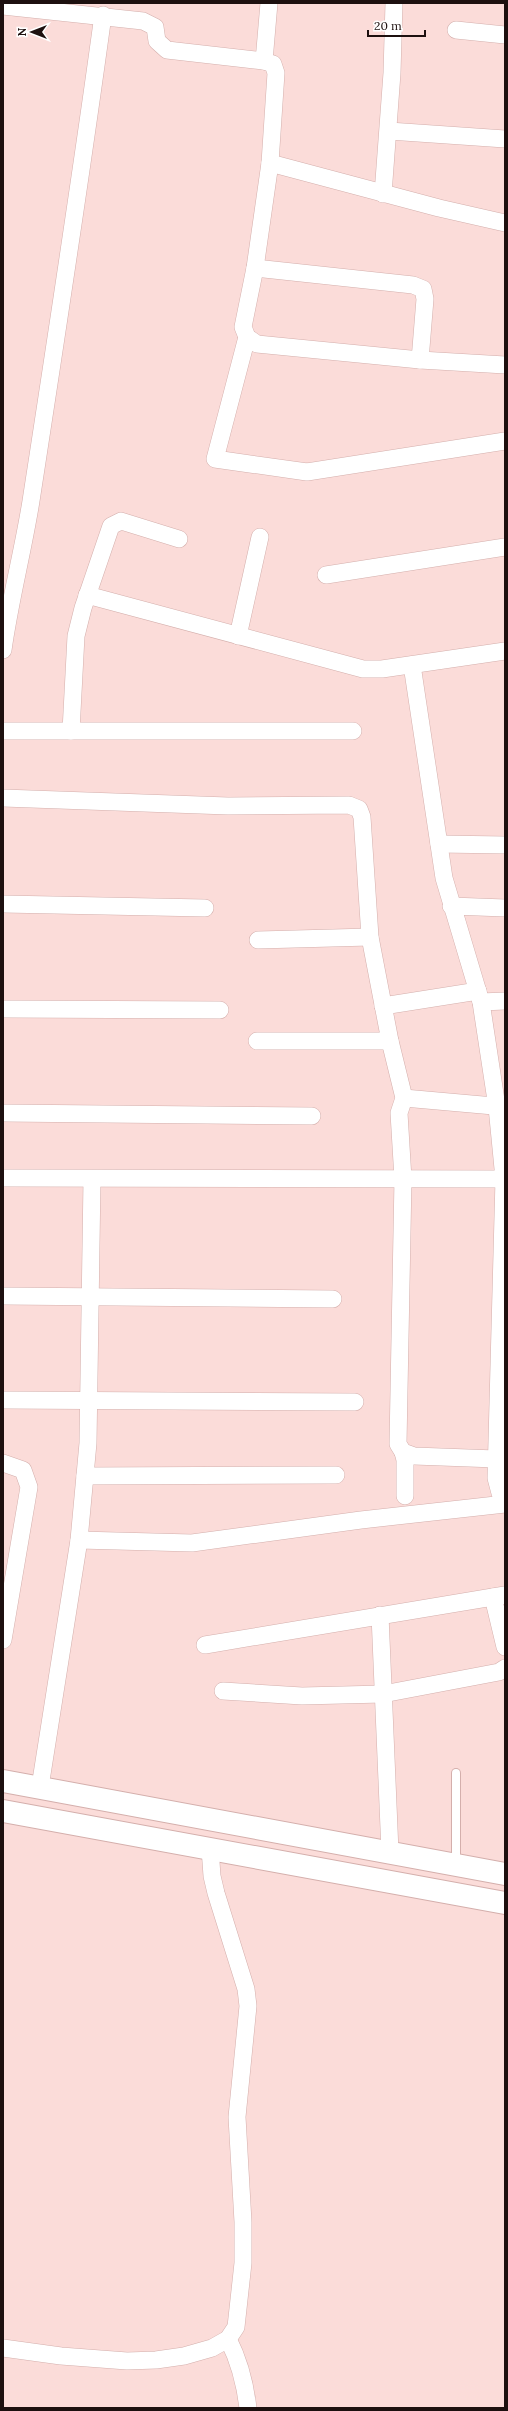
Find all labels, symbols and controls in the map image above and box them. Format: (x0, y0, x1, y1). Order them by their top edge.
north arrow (12, 12, 52, 52)
scale bar (368, 12, 425, 38)
text: 20 m (374, 18, 402, 33)
text: N (15, 27, 29, 36)

